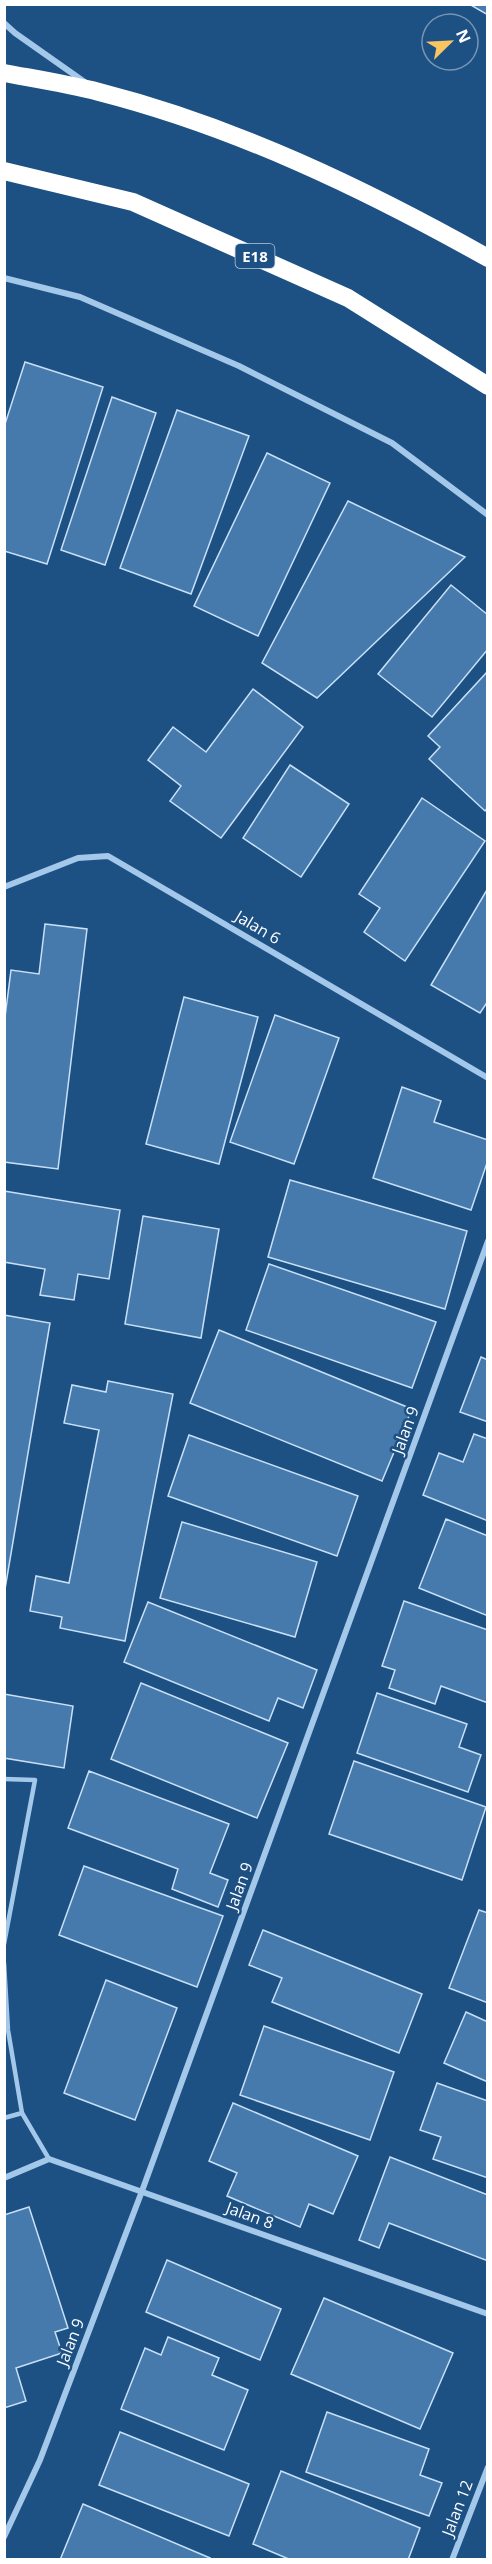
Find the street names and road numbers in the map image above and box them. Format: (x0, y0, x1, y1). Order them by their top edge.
road number: E18 (236, 244, 274, 268)
street label: Jalan 6 (230, 904, 285, 949)
street label: Jalan 9 (386, 1403, 424, 1459)
street label: Jalan 9 (220, 1859, 258, 1915)
street label: Jalan 8 (221, 2196, 277, 2234)
street label: Jalan 9 (50, 2315, 89, 2371)
street label: Jalan 12 (436, 2477, 478, 2541)

